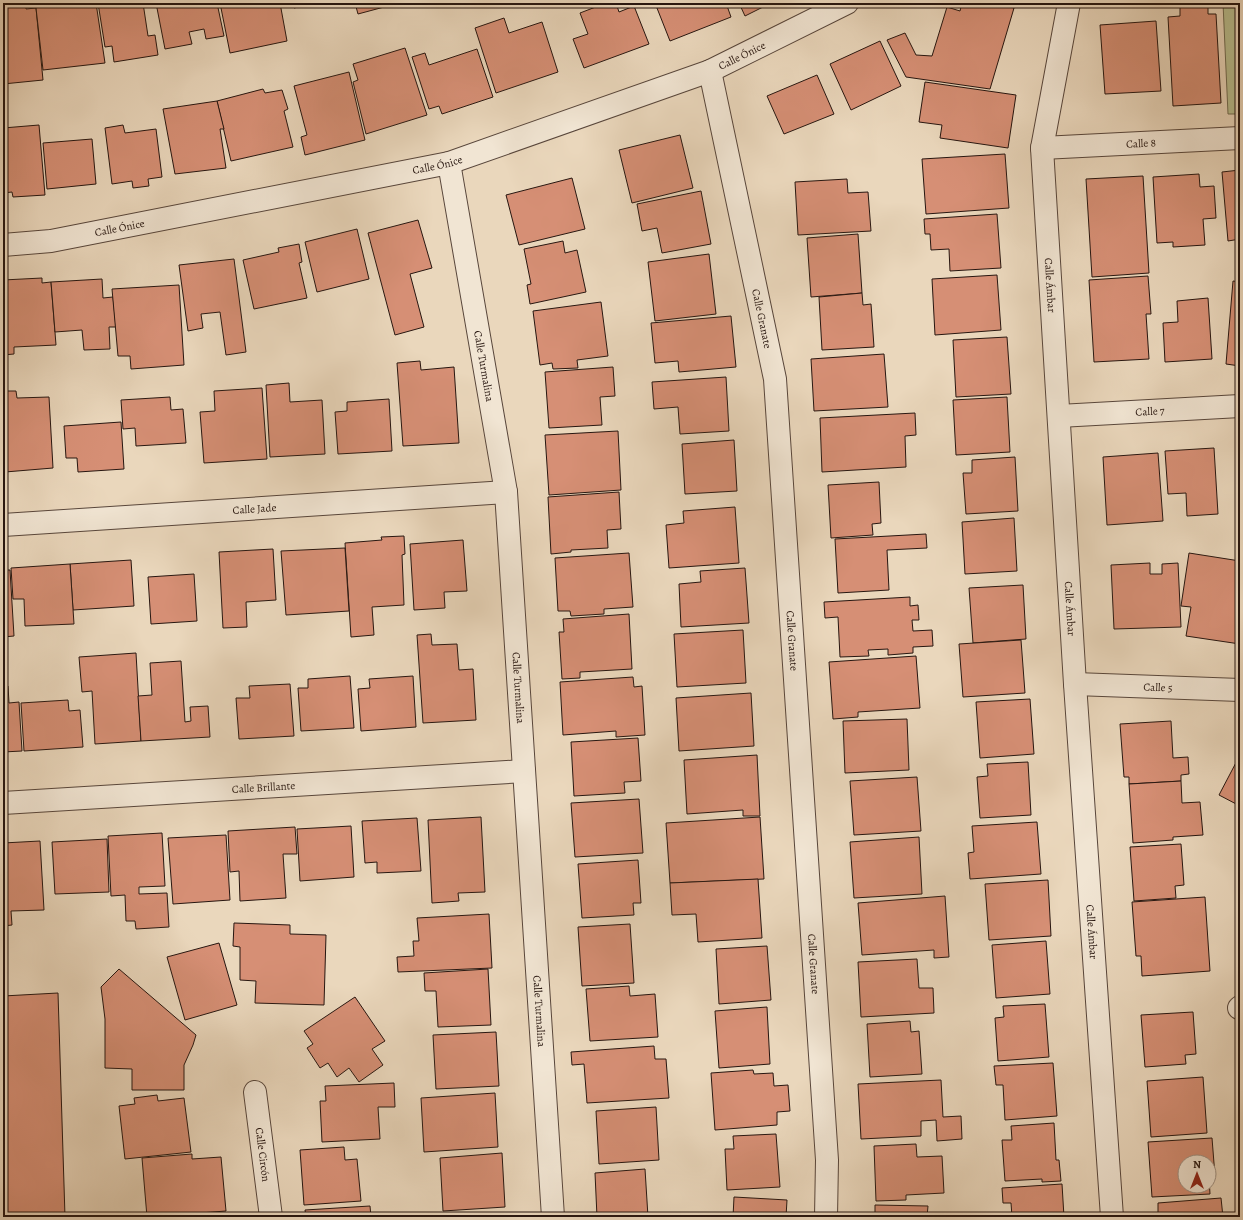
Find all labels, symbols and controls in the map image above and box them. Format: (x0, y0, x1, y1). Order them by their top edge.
street label: Calle Ónice (716, 38, 768, 74)
street label: Calle 8 (1126, 135, 1156, 152)
street label: Calle Ónice (411, 152, 465, 178)
street label: Calle Ónice (93, 216, 146, 240)
street label: Calle Ámbar (1041, 257, 1059, 313)
street label: Calle Granate (748, 287, 775, 350)
street label: Calle Turmalina (470, 329, 497, 403)
street label: Calle 7 (1135, 403, 1165, 420)
street label: Calle Jade (232, 500, 277, 518)
street label: Calle Ámbar (1061, 581, 1079, 637)
street label: Calle Granate (782, 610, 801, 671)
street label: Calle Turmalina (508, 651, 528, 725)
street label: Calle 5 (1143, 679, 1173, 696)
street label: Calle Brillante (231, 778, 296, 797)
street label: Calle Ámbar (1082, 904, 1101, 960)
street label: Calle Granate (804, 933, 823, 995)
street label: Calle Turmalina (529, 975, 549, 1048)
street label: Calle Circón (252, 1127, 273, 1183)
north arrow (1177, 1154, 1217, 1194)
text: N (1193, 1157, 1201, 1172)

